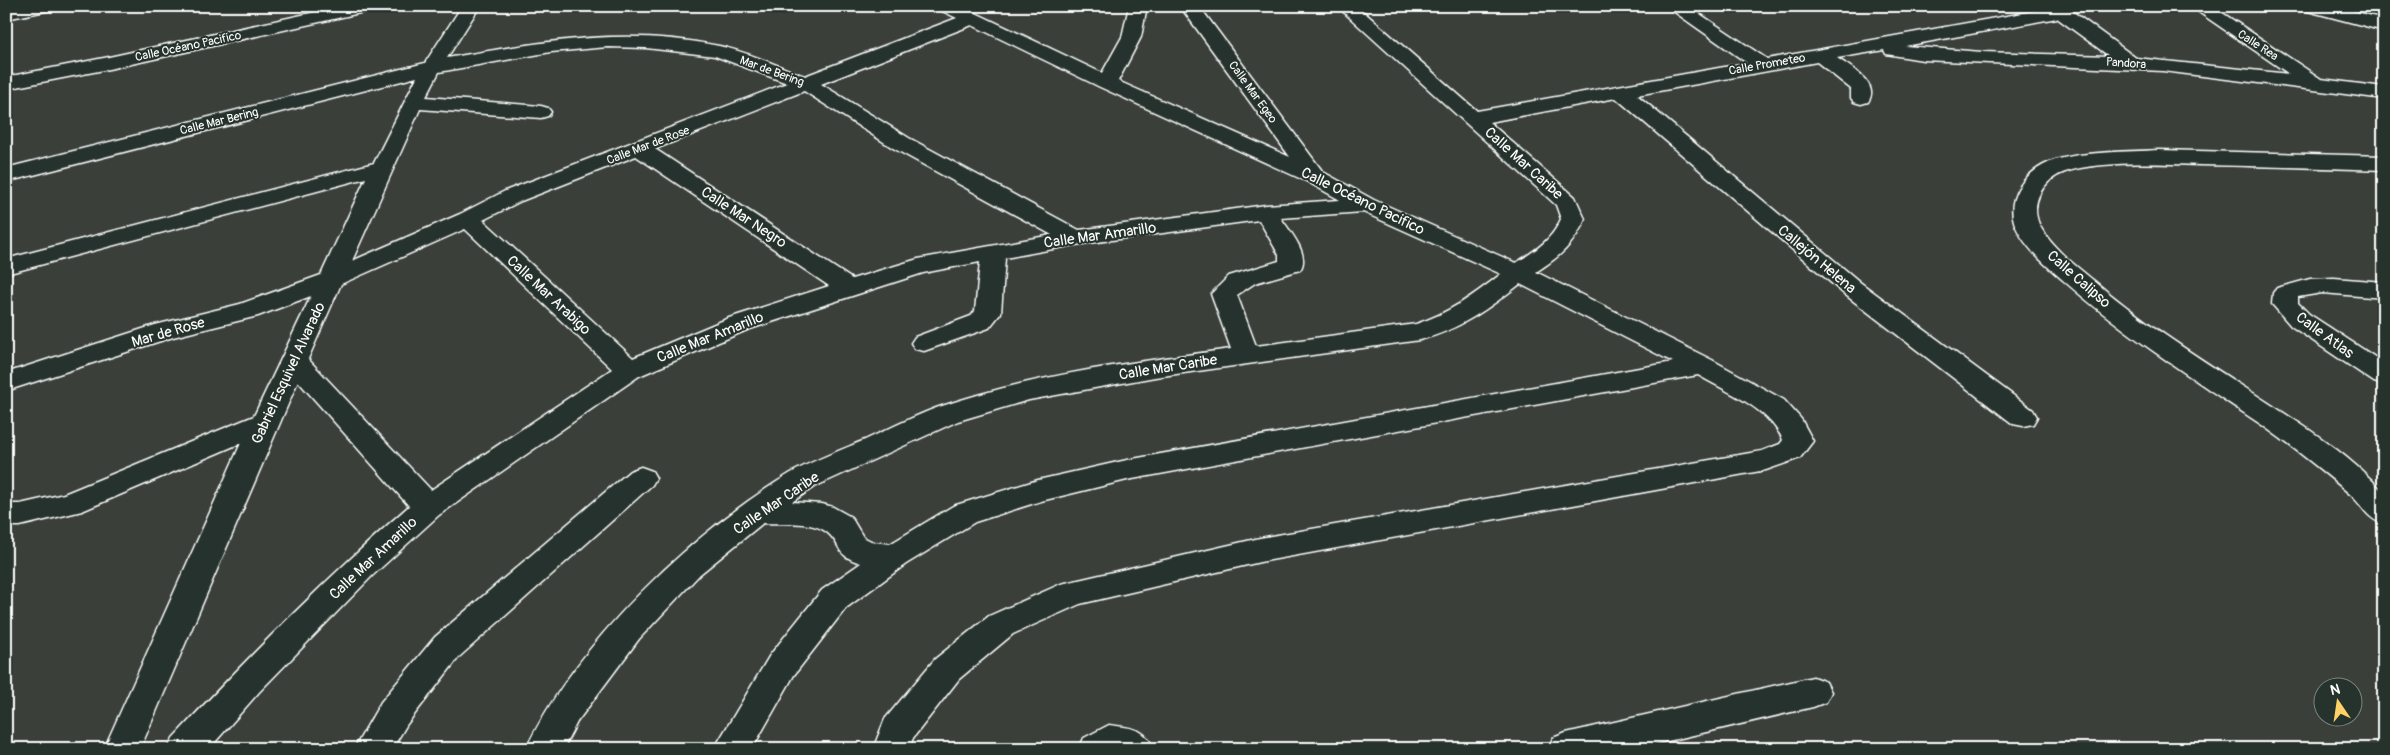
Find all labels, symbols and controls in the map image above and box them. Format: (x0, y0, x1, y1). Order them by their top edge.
street label: Calle Rea (2234, 27, 2281, 64)
street label: Calle Océano Pacifico (134, 28, 243, 65)
street label: Calle Prometeo (1728, 50, 1807, 79)
street label: Mar de Bering (738, 53, 806, 90)
street label: Pandora (2105, 55, 2147, 72)
street label: Calle Mar Egeo (1225, 58, 1280, 127)
street label: Calle Mar Bering (178, 105, 260, 138)
street label: Calle Mar de Rose (605, 123, 692, 168)
street label: Calle Mar Caribe (1480, 123, 1567, 204)
street label: Calle Océano Pacifico (1298, 163, 1428, 240)
street label: Calle Mar Negro (697, 183, 790, 252)
street label: Calle Mar Amarillo (1043, 218, 1158, 253)
street label: Callejón Helena (1774, 221, 1860, 298)
street label: Calle Calipso (2043, 247, 2114, 312)
street label: Calle Mar Arabigo (503, 252, 595, 339)
street label: Gabriel Esquivel Alvarado (247, 299, 330, 447)
street label: Calle Mar Amarillo (654, 307, 766, 368)
street label: Calle Atlas (2292, 308, 2358, 363)
street label: Mar de Rose (129, 313, 208, 352)
street label: Calle Mar Caribe (1117, 350, 1219, 385)
street label: Calle Mar Caribe (730, 467, 823, 539)
street label: Calle Mar Amarillo (325, 513, 421, 604)
north arrow (2312, 678, 2362, 728)
text: N (2329, 680, 2342, 699)

